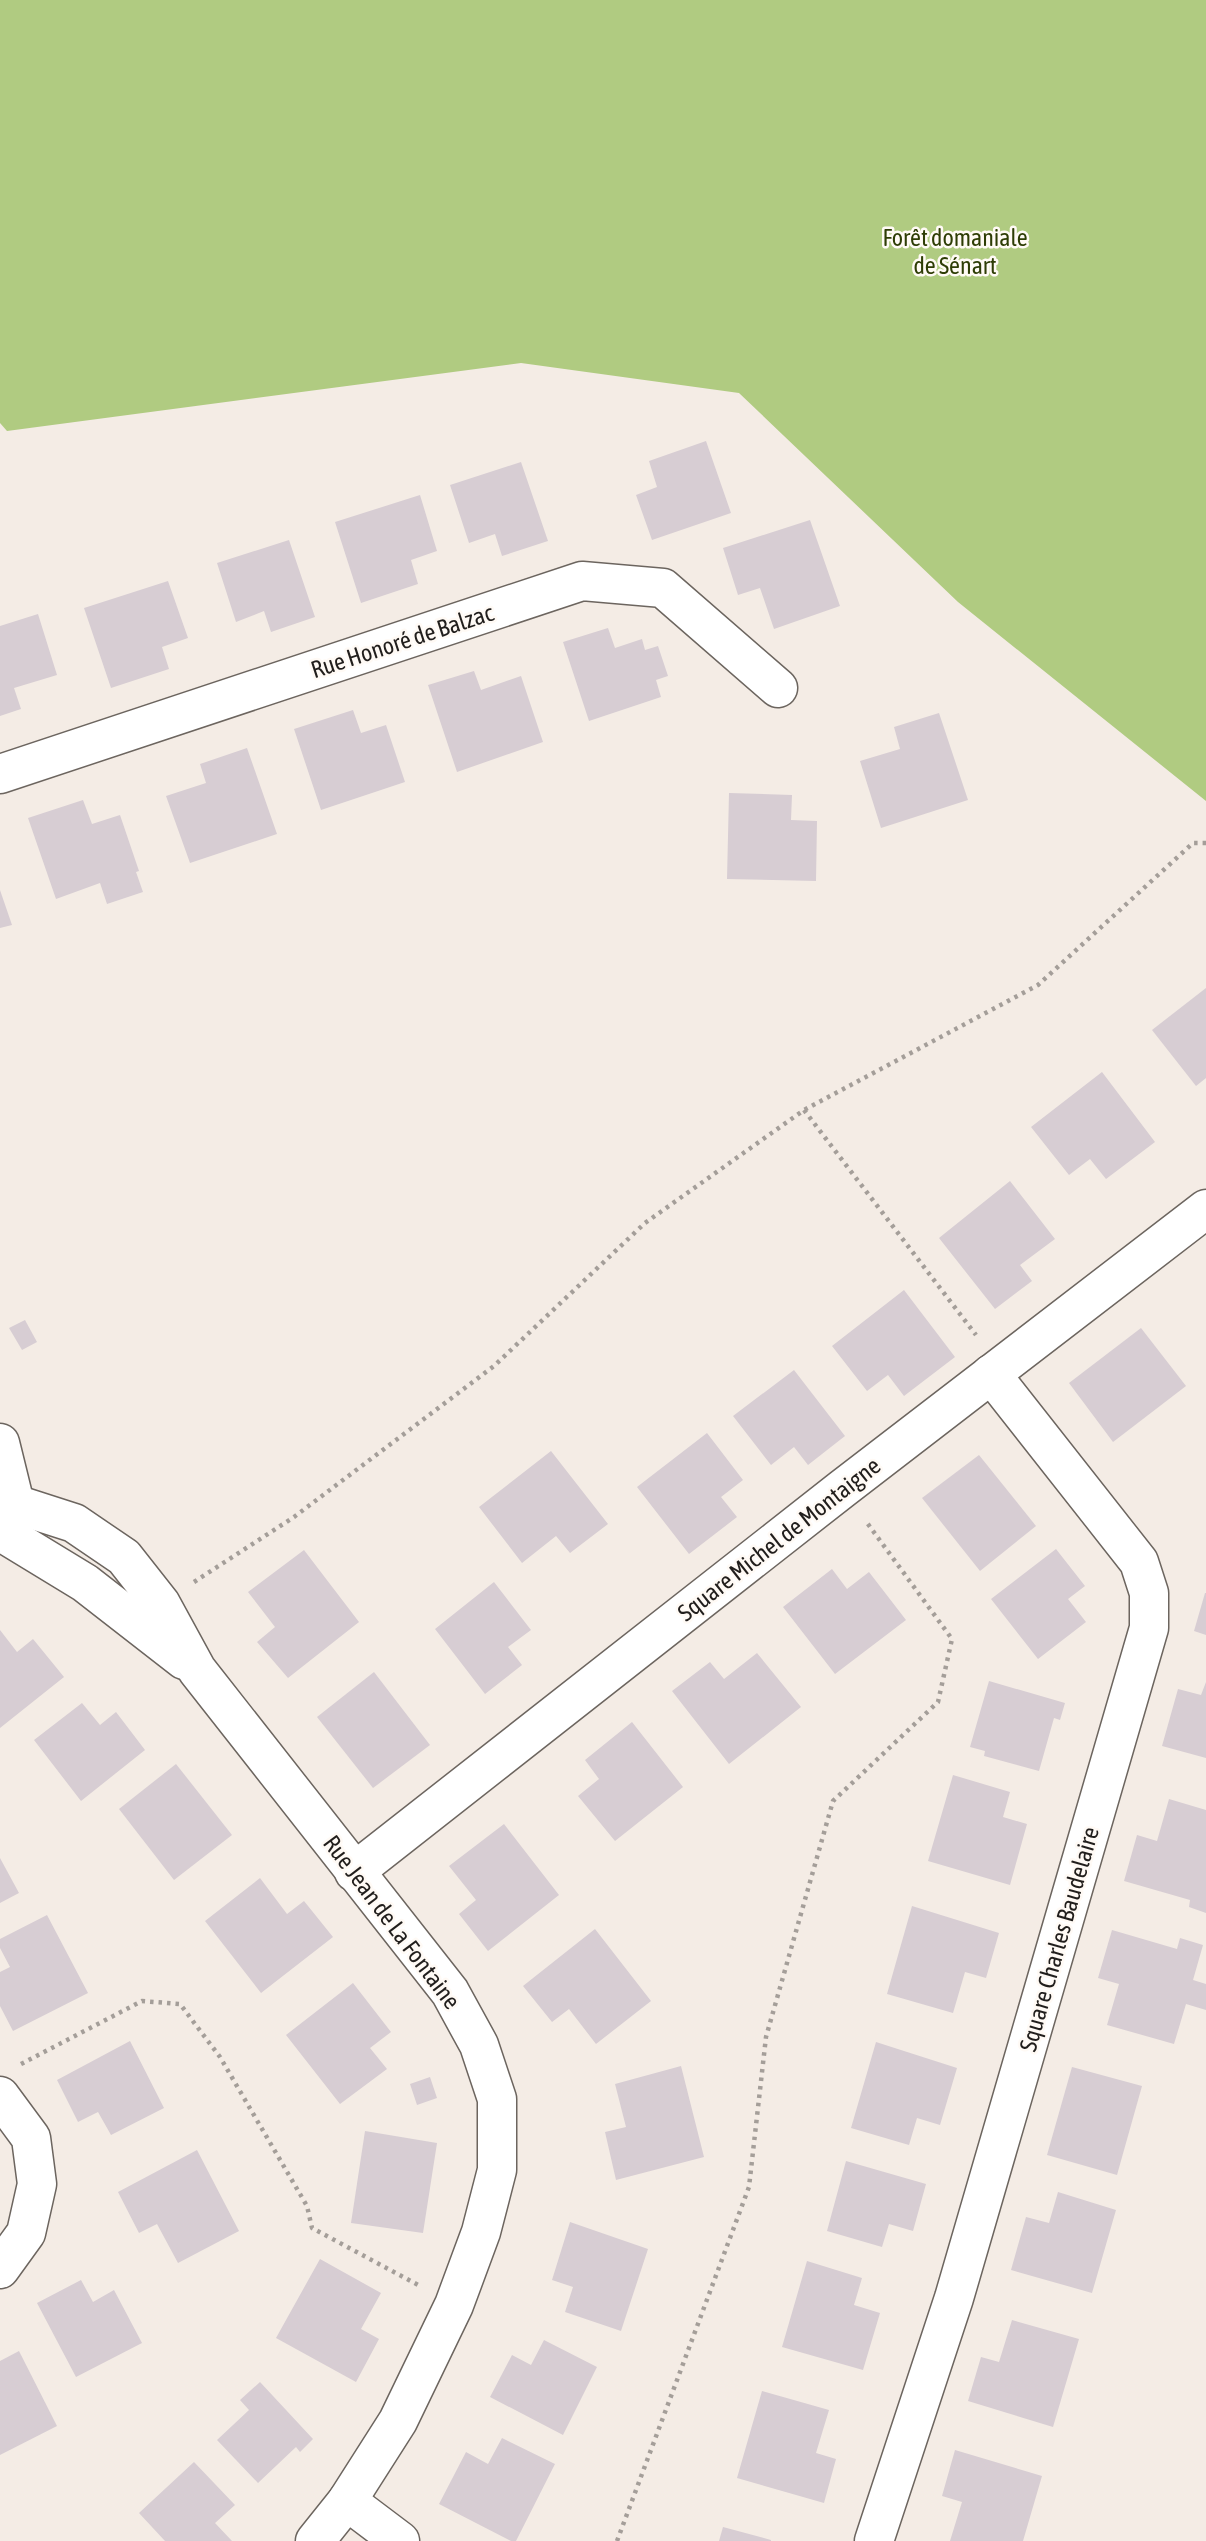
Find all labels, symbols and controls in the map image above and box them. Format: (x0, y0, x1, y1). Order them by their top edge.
park label: Forêt domaniale de Sénart (882, 224, 1028, 279)
street label: Rue Honoré de Balzac (307, 599, 497, 683)
street label: Square Michel de Montaigne (673, 1452, 885, 1626)
street label: Square Charles Baudelaire (1014, 1824, 1104, 2054)
street label: Rue Jean de La Fontaine (318, 1830, 466, 2014)

